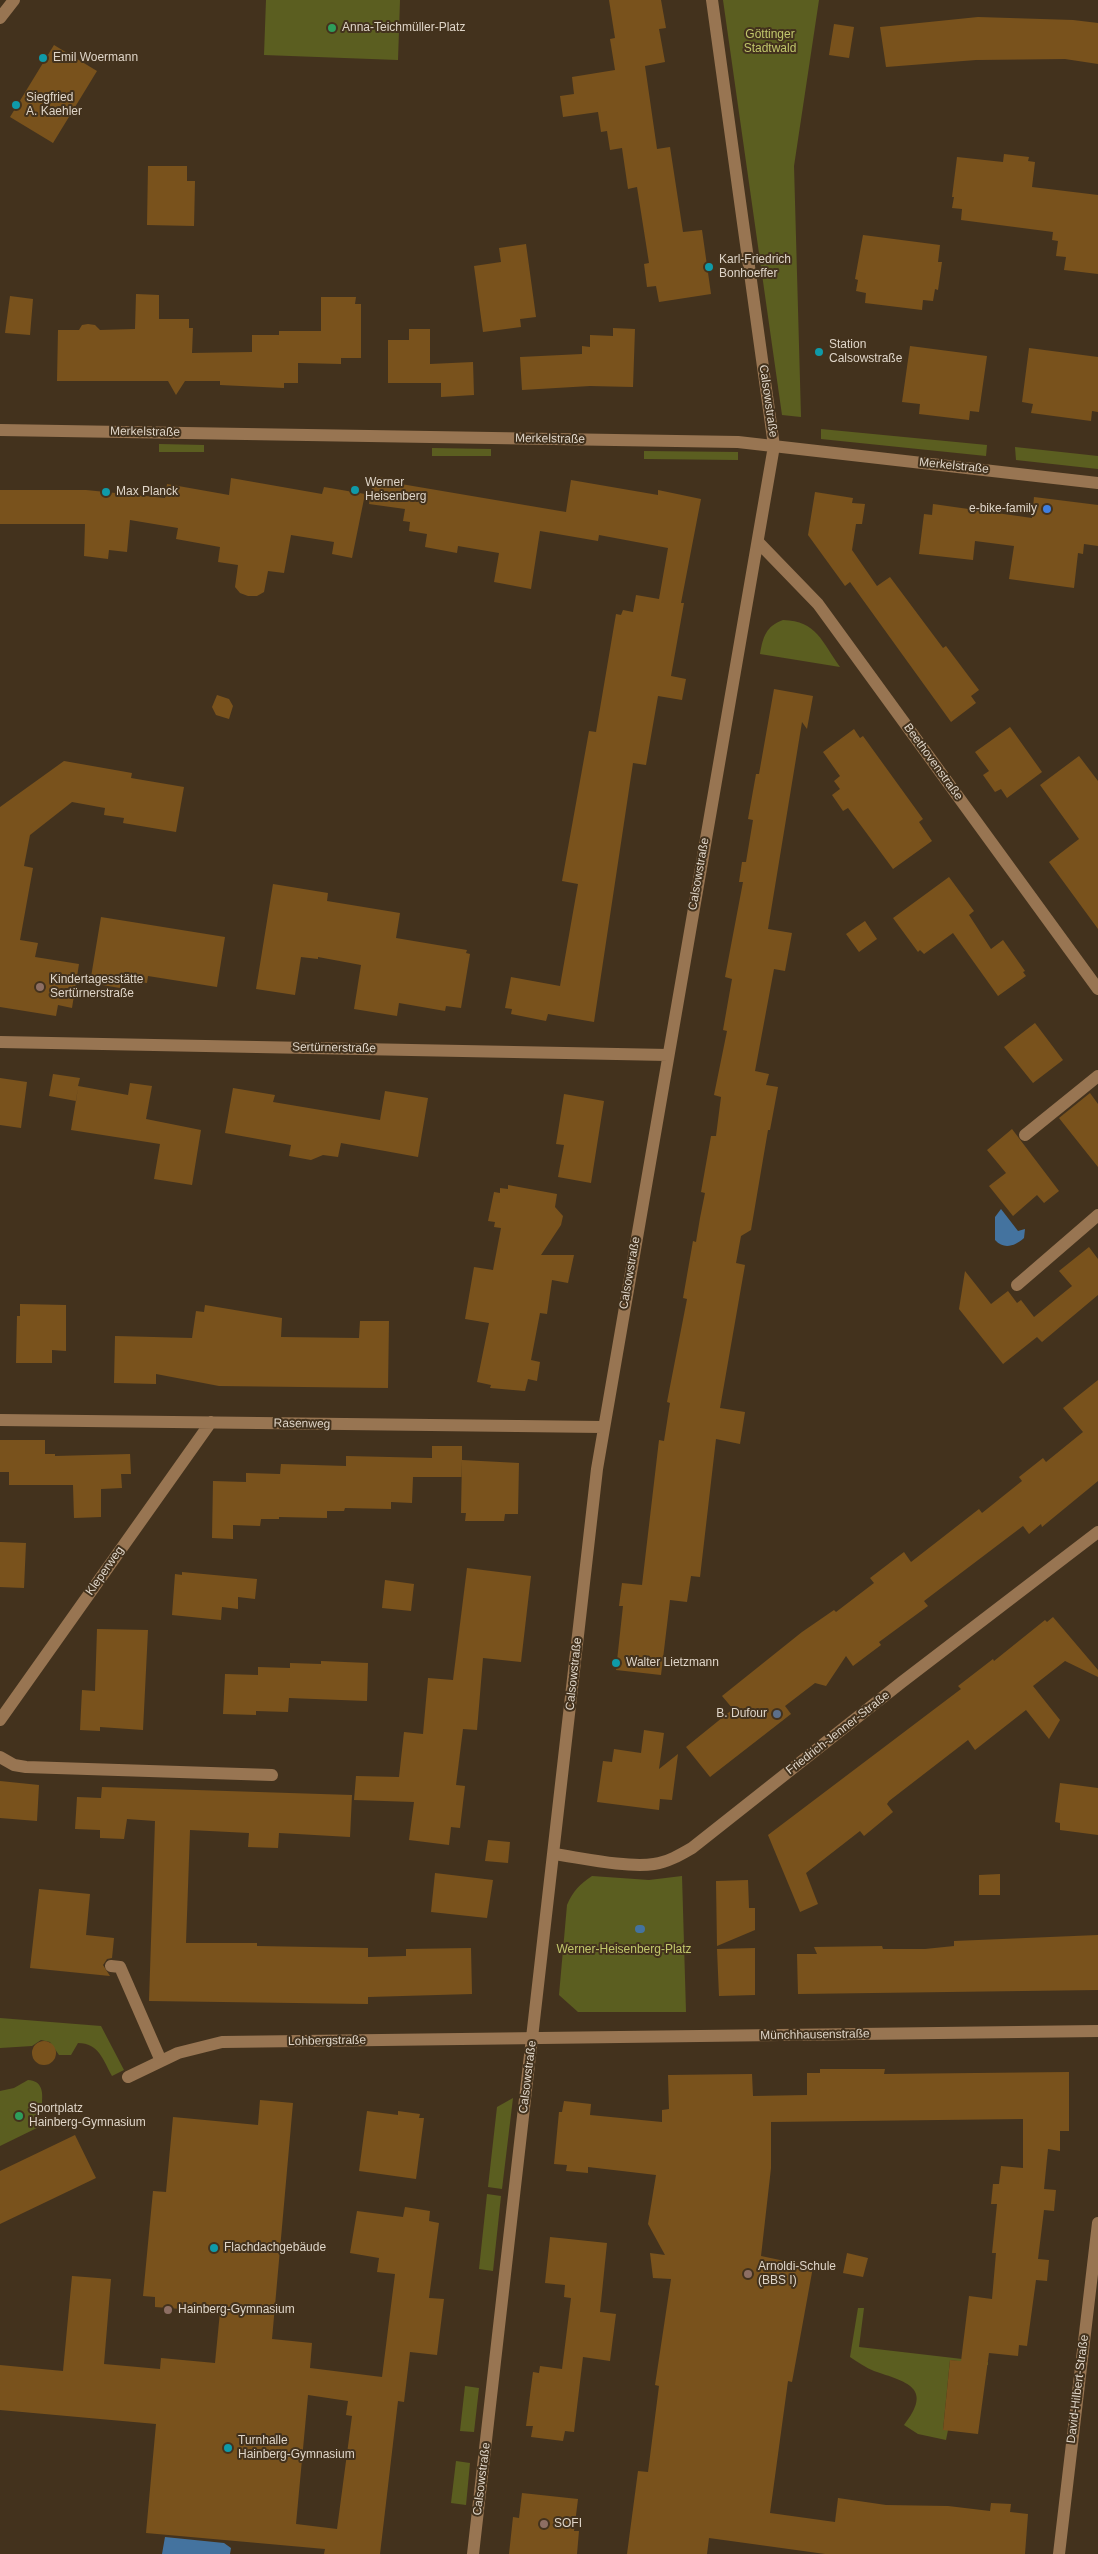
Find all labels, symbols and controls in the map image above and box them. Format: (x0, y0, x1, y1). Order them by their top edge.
place label: Anna-Teichmüller-Platz (342, 21, 465, 35)
marker: Anna-Teichmüller-Platz (326, 22, 338, 34)
park label: Göttinger Stadtwald (744, 28, 796, 56)
place label: Emil Woermann (53, 51, 138, 65)
marker: Emil Woermann (37, 52, 49, 64)
place label: Siegfried A. Kaehler (26, 91, 82, 119)
marker: Siegfried A. Kaehler (10, 99, 22, 111)
place label: Karl-Friedrich Bonhoeffer (719, 253, 791, 281)
marker: Karl-Friedrich Bonhoeffer (703, 261, 715, 273)
place label: Station Calsowstraße (829, 338, 902, 366)
marker: Station Calsowstraße (813, 346, 825, 358)
street label: Calsowstraße (756, 364, 780, 438)
street label: Merkelstraße (110, 424, 180, 440)
street label: Merkelstraße (515, 431, 585, 447)
street label: Merkelstraße (918, 455, 990, 477)
place label: Werner Heisenberg (365, 476, 426, 504)
marker: Werner Heisenberg (349, 484, 361, 496)
place label: Max Planck (116, 485, 178, 499)
marker: Max Planck (100, 486, 112, 498)
place label: e-bike-family (969, 502, 1037, 516)
marker: e-bike-family (1041, 503, 1053, 515)
street label: Beethovenstraße (900, 721, 966, 803)
street label: Calsowstraße (686, 837, 712, 911)
place label: Kindertagesstätte Sertürnerstraße (50, 973, 143, 1001)
marker: Kindertagesstätte Sertürnerstraße (34, 981, 46, 993)
street label: Sertürnerstraße (292, 1040, 376, 1056)
street label: Calsowstraße (617, 1236, 643, 1310)
street label: Rasenweg (274, 1416, 330, 1432)
street label: Kleperweg (83, 1544, 127, 1598)
street label: Calsowstraße (563, 1637, 585, 1711)
place label: Walter Lietzmann (626, 1656, 719, 1670)
marker: Walter Lietzmann (610, 1657, 622, 1669)
street label: Friedrich-Jenner-Straße (783, 1688, 893, 1778)
place label: B. Dufour (716, 1707, 767, 1721)
marker: B. Dufour (771, 1708, 783, 1720)
park label: Werner-Heisenberg-Platz (556, 1943, 692, 1957)
street label: Münchhausenstraße (760, 2027, 870, 2043)
street label: Lohbergstraße (288, 2033, 366, 2049)
street label: Calsowstraße (516, 2040, 540, 2114)
place label: Sportplatz Hainberg-Gymnasium (29, 2102, 146, 2130)
marker: Sportplatz Hainberg-Gymnasium (13, 2110, 25, 2122)
place label: Flachdachgebäude (224, 2241, 326, 2255)
marker: Flachdachgebäude (208, 2242, 220, 2254)
place label: Arnoldi-Schule (BBS I) (758, 2260, 836, 2288)
marker: Arnoldi-Schule (BBS I) (742, 2268, 754, 2280)
place label: Hainberg-Gymnasium (178, 2303, 295, 2317)
marker: Hainberg-Gymnasium (162, 2304, 174, 2316)
street label: David-Hilbert-Straße (1064, 2334, 1092, 2444)
place label: Turnhalle Hainberg-Gymnasium (238, 2434, 355, 2462)
marker: Turnhalle Hainberg-Gymnasium (222, 2442, 234, 2454)
street label: Calsowstraße (470, 2442, 494, 2516)
place label: SOFI (554, 2517, 582, 2531)
marker: SOFI (538, 2518, 550, 2530)

